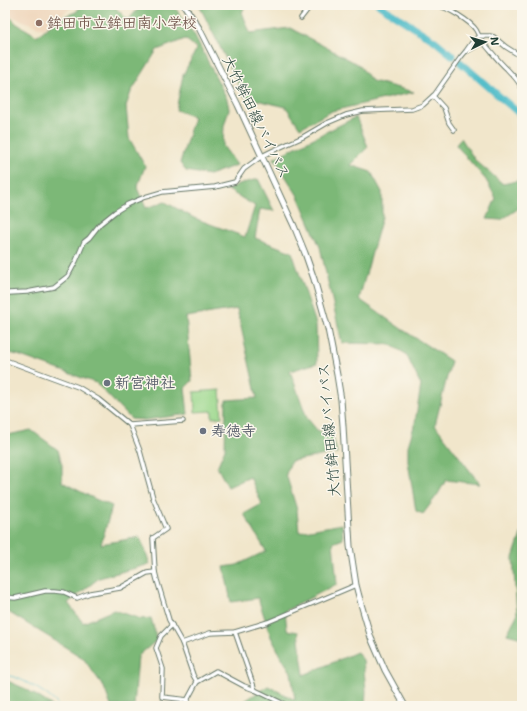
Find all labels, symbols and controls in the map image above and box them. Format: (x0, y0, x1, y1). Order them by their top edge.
place label: 鉾田市立鉾田南小学校 (47, 13, 197, 33)
marker: 鉾田市立鉾田南小学校 (34, 18, 44, 28)
north arrow (465, 22, 505, 62)
text: N (487, 36, 502, 46)
street label: 大竹鉾田線バイパス (217, 52, 295, 182)
street label: 大竹鉾田線バイパス (313, 362, 345, 498)
place label: 新宮神社 (115, 373, 175, 393)
marker: 新宮神社 (102, 378, 112, 388)
place label: 寿徳寺 (211, 421, 256, 441)
marker: 寿徳寺 (198, 426, 208, 436)

